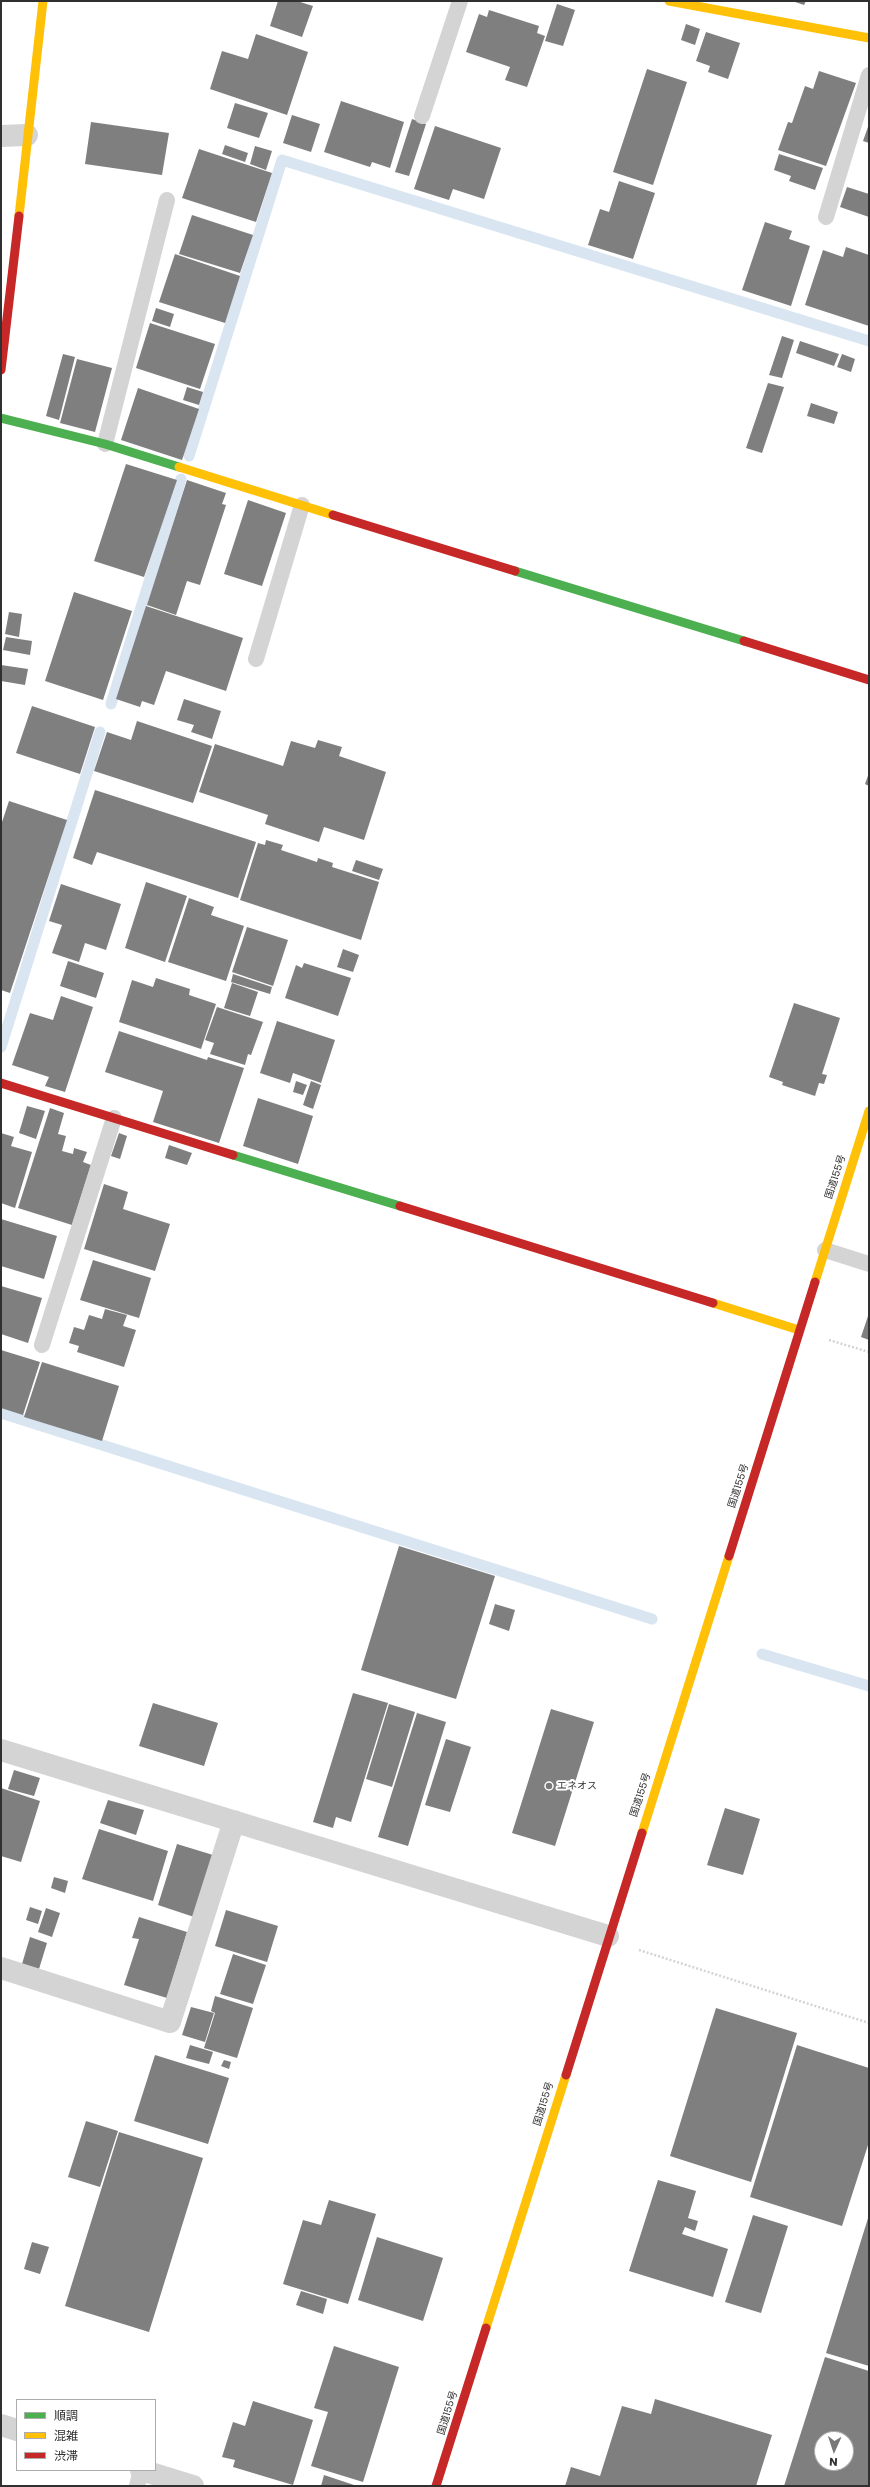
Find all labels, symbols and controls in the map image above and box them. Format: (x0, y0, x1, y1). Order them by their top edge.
street label: 国道155号 (823, 1153, 849, 1201)
street label: 国道155号 (726, 1462, 752, 1510)
street label: 国道155号 (628, 1771, 654, 1819)
place label: エネオス (557, 1780, 597, 1792)
marker: エネオス (544, 1781, 554, 1791)
street label: 国道155号 (532, 2080, 556, 2128)
street label: 国道155号 (436, 2389, 460, 2437)
legend (16, 2399, 156, 2471)
text: 順調 (54, 2407, 78, 2424)
text: 混雑 (54, 2427, 78, 2444)
north arrow (814, 2431, 854, 2471)
text: 渋滞 (54, 2447, 78, 2464)
text: N (829, 2454, 838, 2470)

